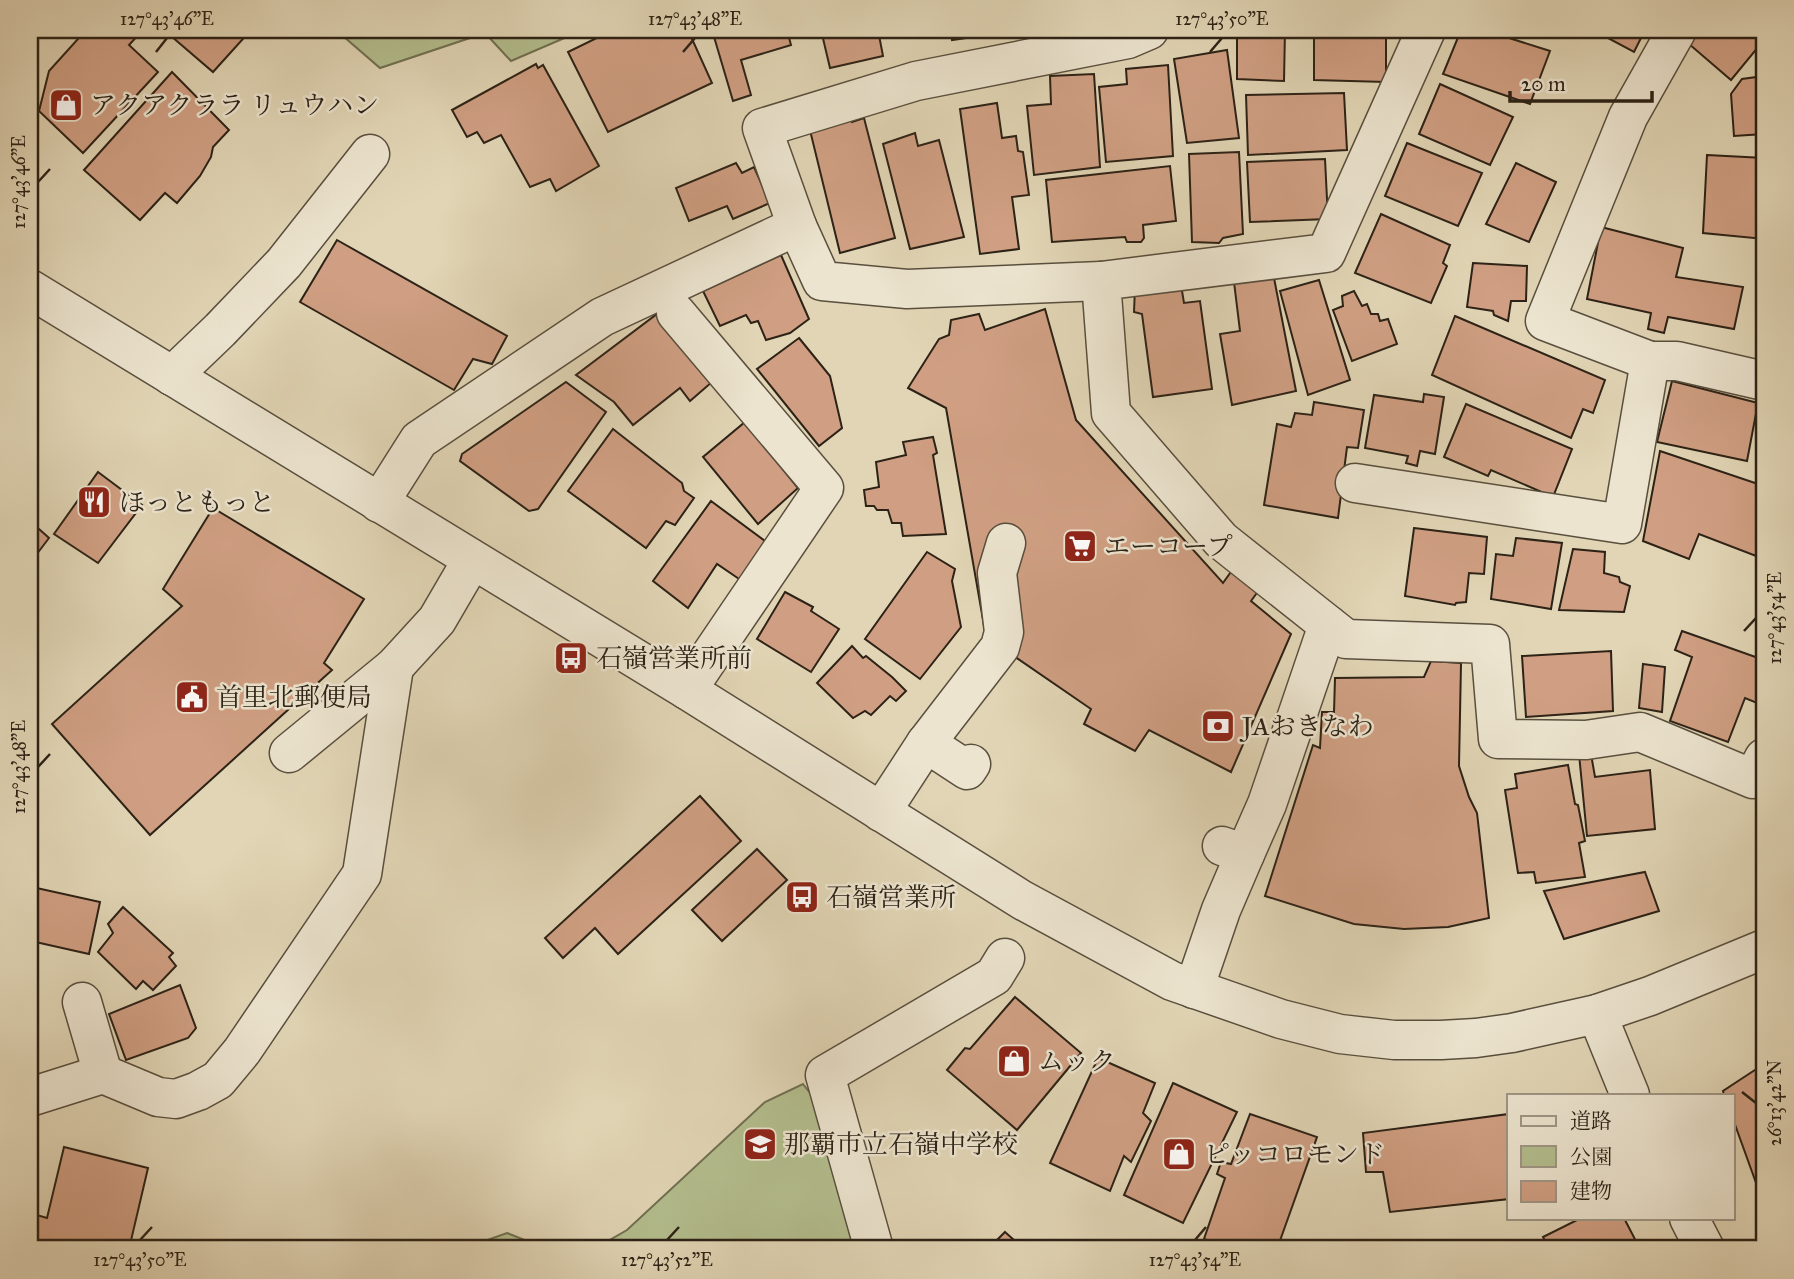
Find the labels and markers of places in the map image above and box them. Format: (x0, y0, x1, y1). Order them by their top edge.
shop icon: アクアクララ リュウハン (47, 86, 85, 124)
place label: アクアクララ リュウハン (90, 89, 379, 121)
restaurant icon: ほっともっと (75, 483, 113, 521)
place label: ほっともっと (119, 486, 275, 518)
supermarket icon: エーコープ (1061, 527, 1099, 565)
place label: エーコープ (1104, 530, 1233, 562)
bus stop icon: 石嶺営業所前 (552, 639, 590, 677)
place label: 石嶺営業所前 (596, 642, 752, 674)
public building icon: 首里北郵便局 (173, 678, 211, 716)
place label: 首里北郵便局 (216, 681, 372, 713)
bank icon: JAおきなわ (1199, 707, 1237, 745)
place label: JAおきなわ (1239, 710, 1374, 742)
bus stop icon: 石嶺営業所 (783, 878, 821, 916)
place label: 石嶺営業所 (826, 881, 956, 913)
shop icon: ムック (995, 1042, 1033, 1080)
place label: ムック (1038, 1045, 1116, 1077)
school or university icon: 那覇市立石嶺中学校 (741, 1125, 779, 1163)
place label: 那覇市立石嶺中学校 (784, 1128, 1018, 1160)
shop icon: ピッコロモンド (1160, 1135, 1198, 1173)
place label: ピッコロモンド (1204, 1138, 1385, 1170)

